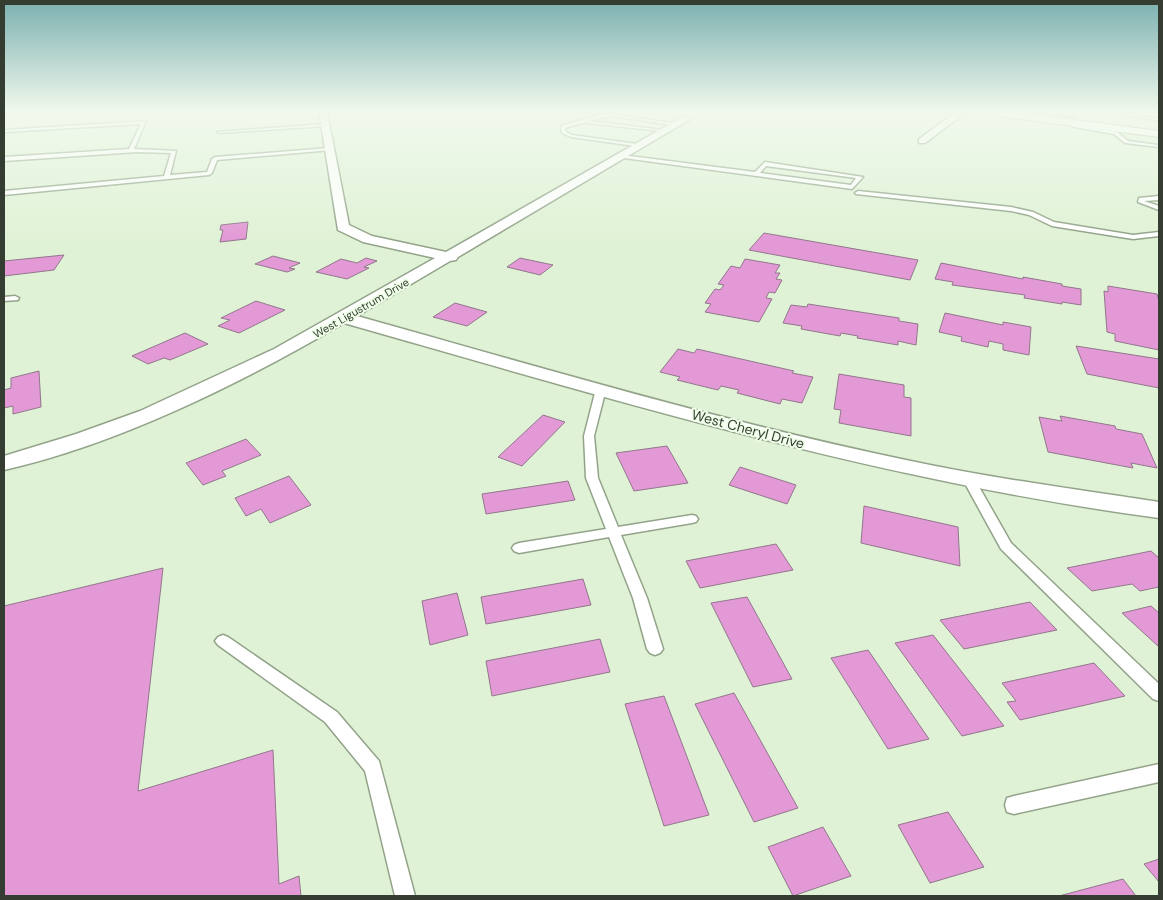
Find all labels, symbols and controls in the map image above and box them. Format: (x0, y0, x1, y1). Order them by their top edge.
street label: West Ligustrum Drive (311, 275, 411, 341)
street label: West Cheryl Drive (690, 405, 806, 453)

